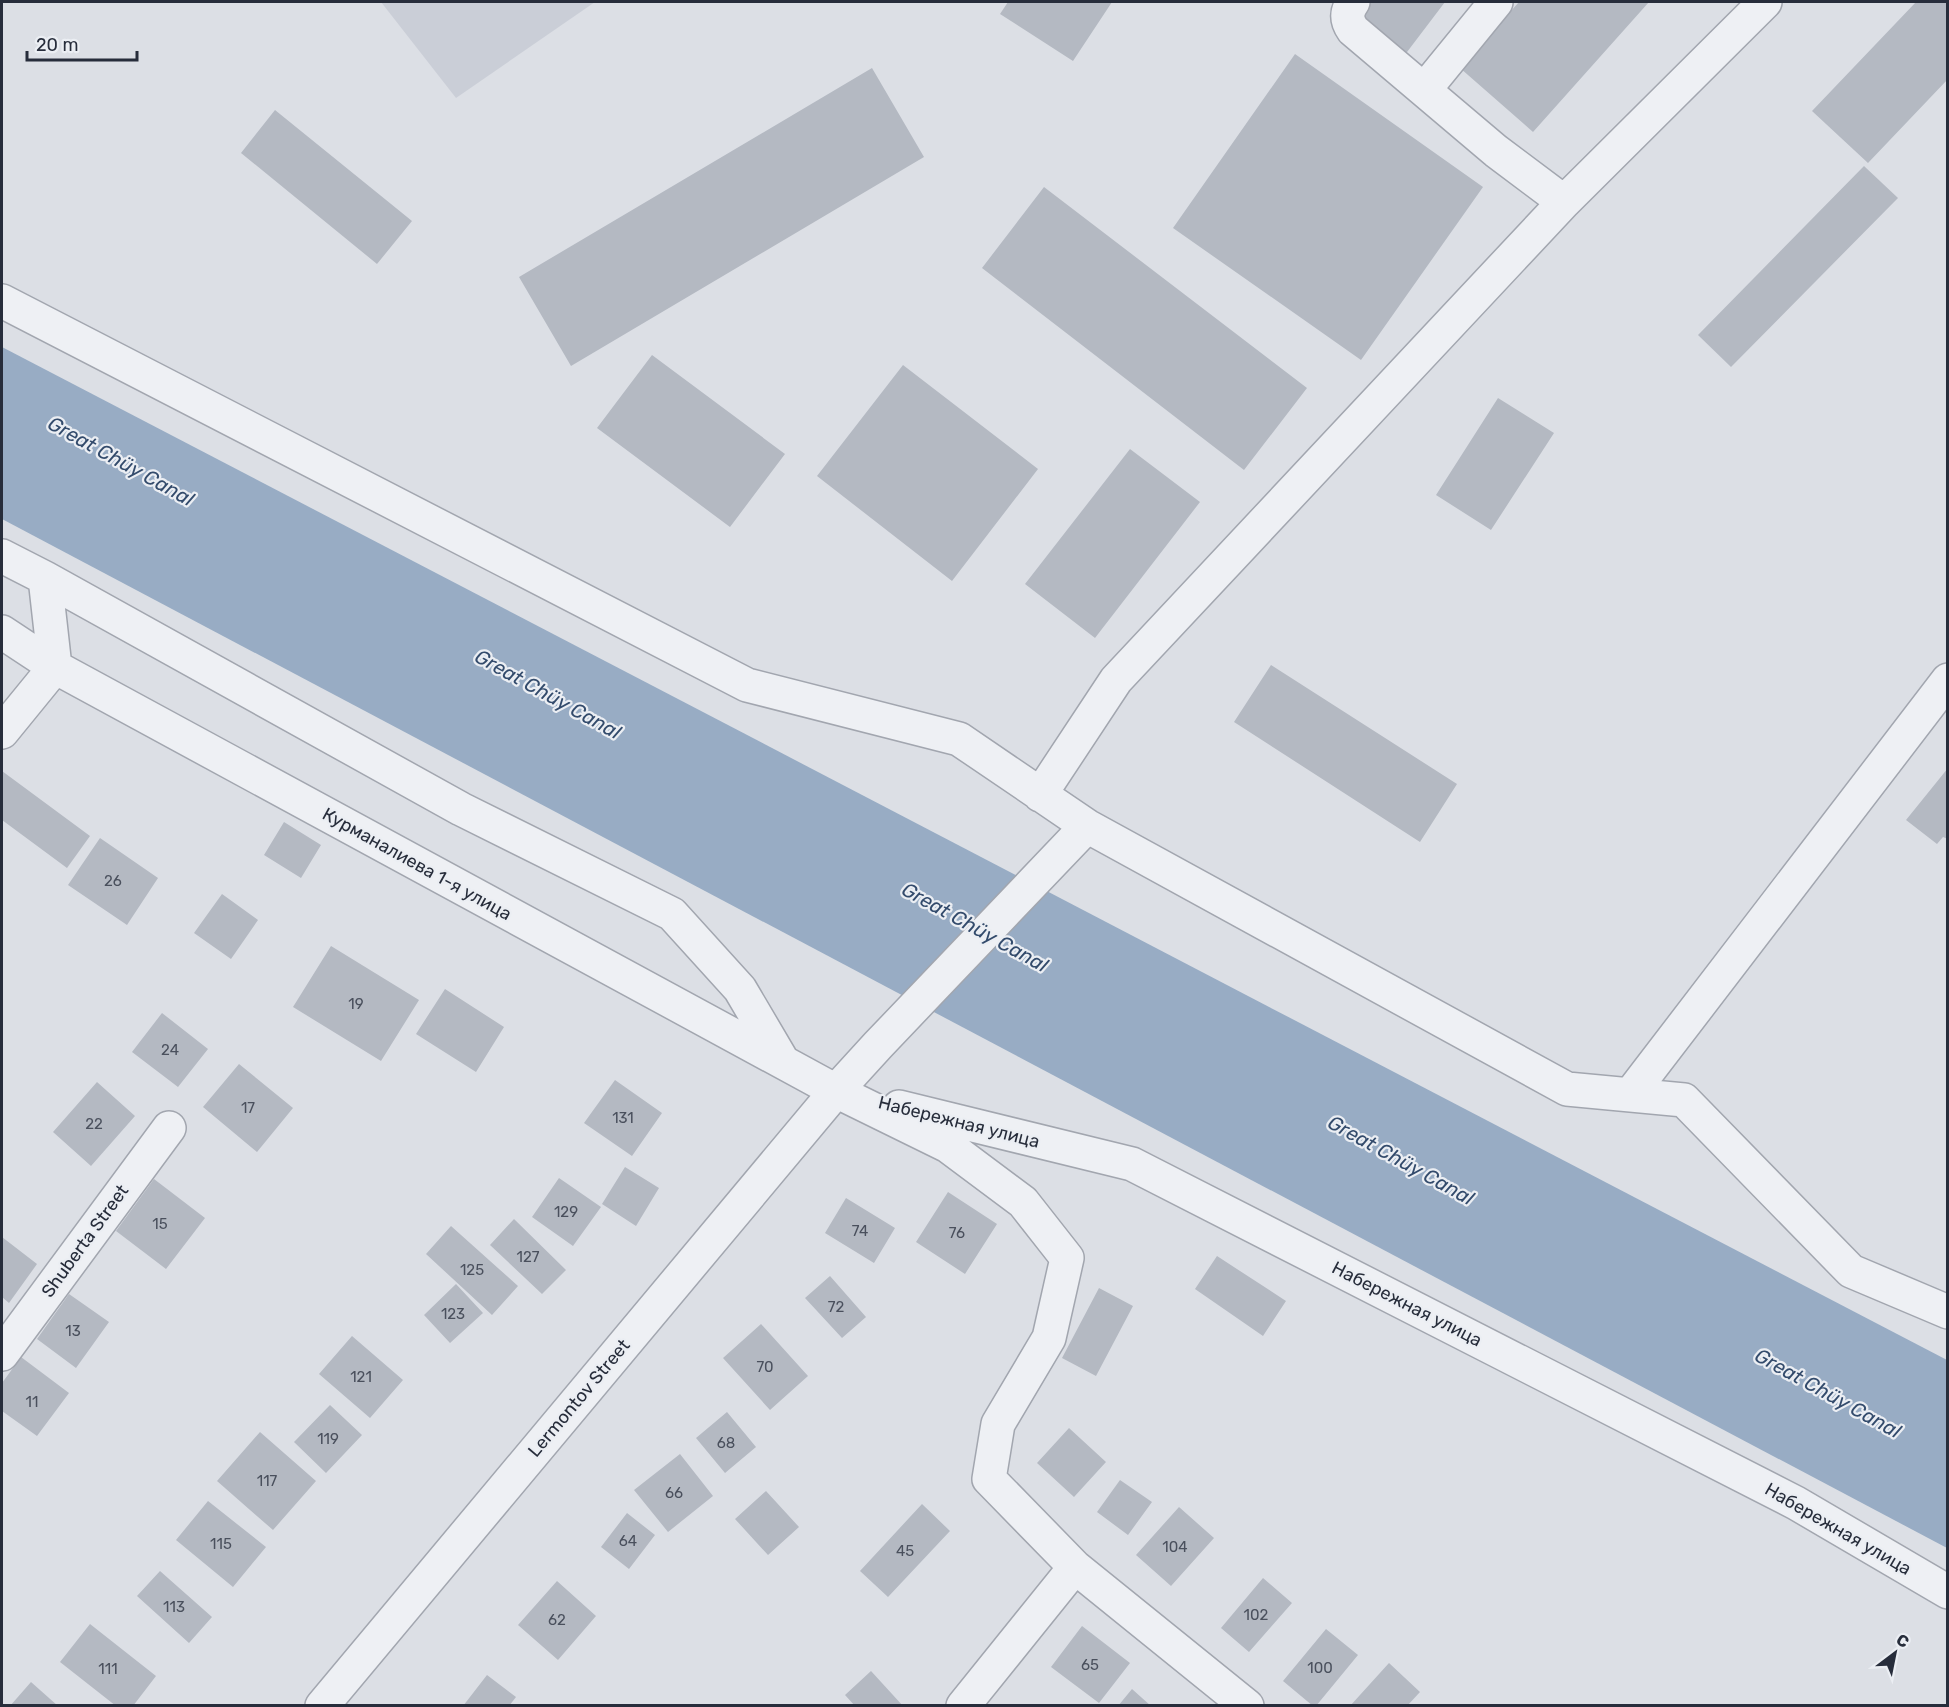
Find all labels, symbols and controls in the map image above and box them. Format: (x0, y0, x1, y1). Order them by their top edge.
scale bar (27, 24, 136, 62)
text: 20 m (36, 34, 78, 56)
water label: Great Chüy Canal (44, 411, 199, 512)
water label: Great Chüy Canal (471, 644, 626, 745)
street label: Курманалиева 1-я улица (319, 803, 515, 925)
house number: 26 (104, 872, 122, 890)
water label: Great Chüy Canal (898, 877, 1053, 978)
house number: 19 (348, 995, 364, 1013)
house number: 24 (161, 1041, 179, 1059)
street label: Набережная улица (876, 1091, 1042, 1153)
house number: 17 (241, 1099, 255, 1117)
house number: 131 (612, 1109, 634, 1127)
water label: Great Chüy Canal (1324, 1110, 1479, 1211)
house number: 22 (85, 1115, 103, 1133)
street label: Shuberta Street (37, 1180, 133, 1302)
house number: 129 (554, 1203, 578, 1221)
house number: 15 (152, 1215, 168, 1233)
house number: 74 (852, 1222, 868, 1240)
house number: 76 (949, 1224, 965, 1242)
house number: 127 (517, 1248, 540, 1266)
street label: Набережная улица (1328, 1257, 1486, 1351)
house number: 125 (460, 1261, 484, 1279)
house number: 72 (828, 1298, 844, 1316)
house number: 123 (441, 1305, 465, 1323)
house number: 13 (65, 1322, 81, 1340)
street label: Lermontov Street (523, 1335, 635, 1461)
water label: Great Chüy Canal (1751, 1343, 1906, 1444)
house number: 70 (756, 1358, 774, 1376)
house number: 121 (350, 1368, 372, 1386)
house number: 11 (26, 1393, 38, 1411)
house number: 119 (317, 1430, 339, 1448)
house number: 68 (717, 1434, 735, 1452)
house number: 117 (257, 1472, 278, 1490)
street label: Набережная улица (1761, 1478, 1915, 1580)
house number: 66 (665, 1484, 683, 1502)
house number: 64 (619, 1532, 637, 1550)
house number: 115 (210, 1535, 232, 1553)
house number: 104 (1162, 1538, 1188, 1556)
house number: 45 (896, 1542, 914, 1560)
house number: 113 (163, 1598, 185, 1616)
house number: 102 (1244, 1606, 1269, 1624)
house number: 62 (548, 1611, 566, 1629)
north arrow (1865, 1623, 1925, 1683)
text: С (1893, 1630, 1912, 1652)
house number: 65 (1081, 1656, 1099, 1674)
house number: 100 (1307, 1659, 1333, 1677)
house number: 111 (98, 1660, 118, 1678)

